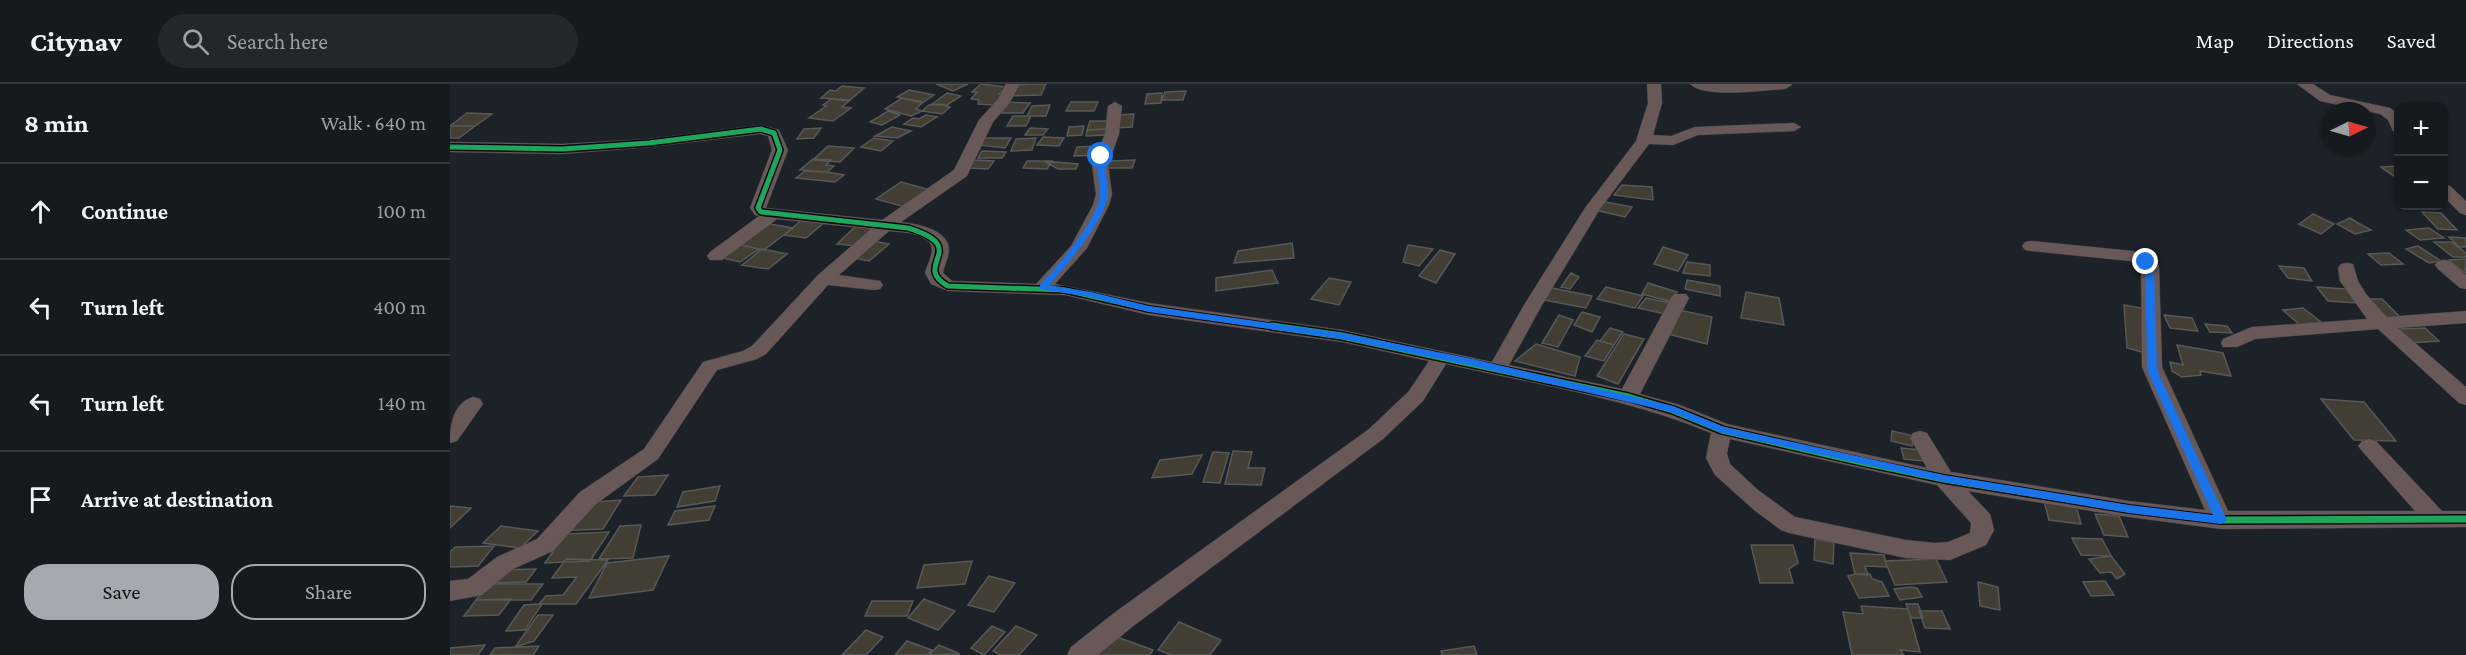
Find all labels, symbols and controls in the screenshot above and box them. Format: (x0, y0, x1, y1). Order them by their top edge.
search box (158, 14, 578, 68)
icon: search (179, 25, 212, 58)
text: Citynav (30, 26, 122, 57)
text: Search here (227, 29, 328, 54)
text: Map (2196, 29, 2234, 53)
text: Directions (2267, 29, 2354, 53)
text: Saved (2387, 29, 2436, 53)
north arrow (2322, 102, 2376, 156)
map controls (2394, 102, 2448, 210)
button: + (2394, 102, 2448, 156)
text: 8 min (24, 109, 89, 138)
text: Walk · 640 m (321, 112, 426, 134)
route start (1087, 142, 1113, 168)
button: − (2394, 156, 2448, 210)
icon: ahead (24, 195, 57, 228)
text: Continue (81, 199, 168, 224)
text: 100 m (377, 200, 426, 222)
route end (2132, 248, 2158, 274)
icon: left (24, 291, 57, 324)
text: Turn left (81, 295, 164, 320)
text: 400 m (373, 296, 426, 318)
icon: left (24, 387, 57, 420)
text: Turn left (81, 391, 164, 416)
text: 140 m (378, 392, 426, 414)
icon: arrive (24, 483, 57, 516)
text: Arrive at destination (81, 487, 273, 512)
button: Save (24, 564, 219, 620)
button: Share (231, 564, 426, 620)

